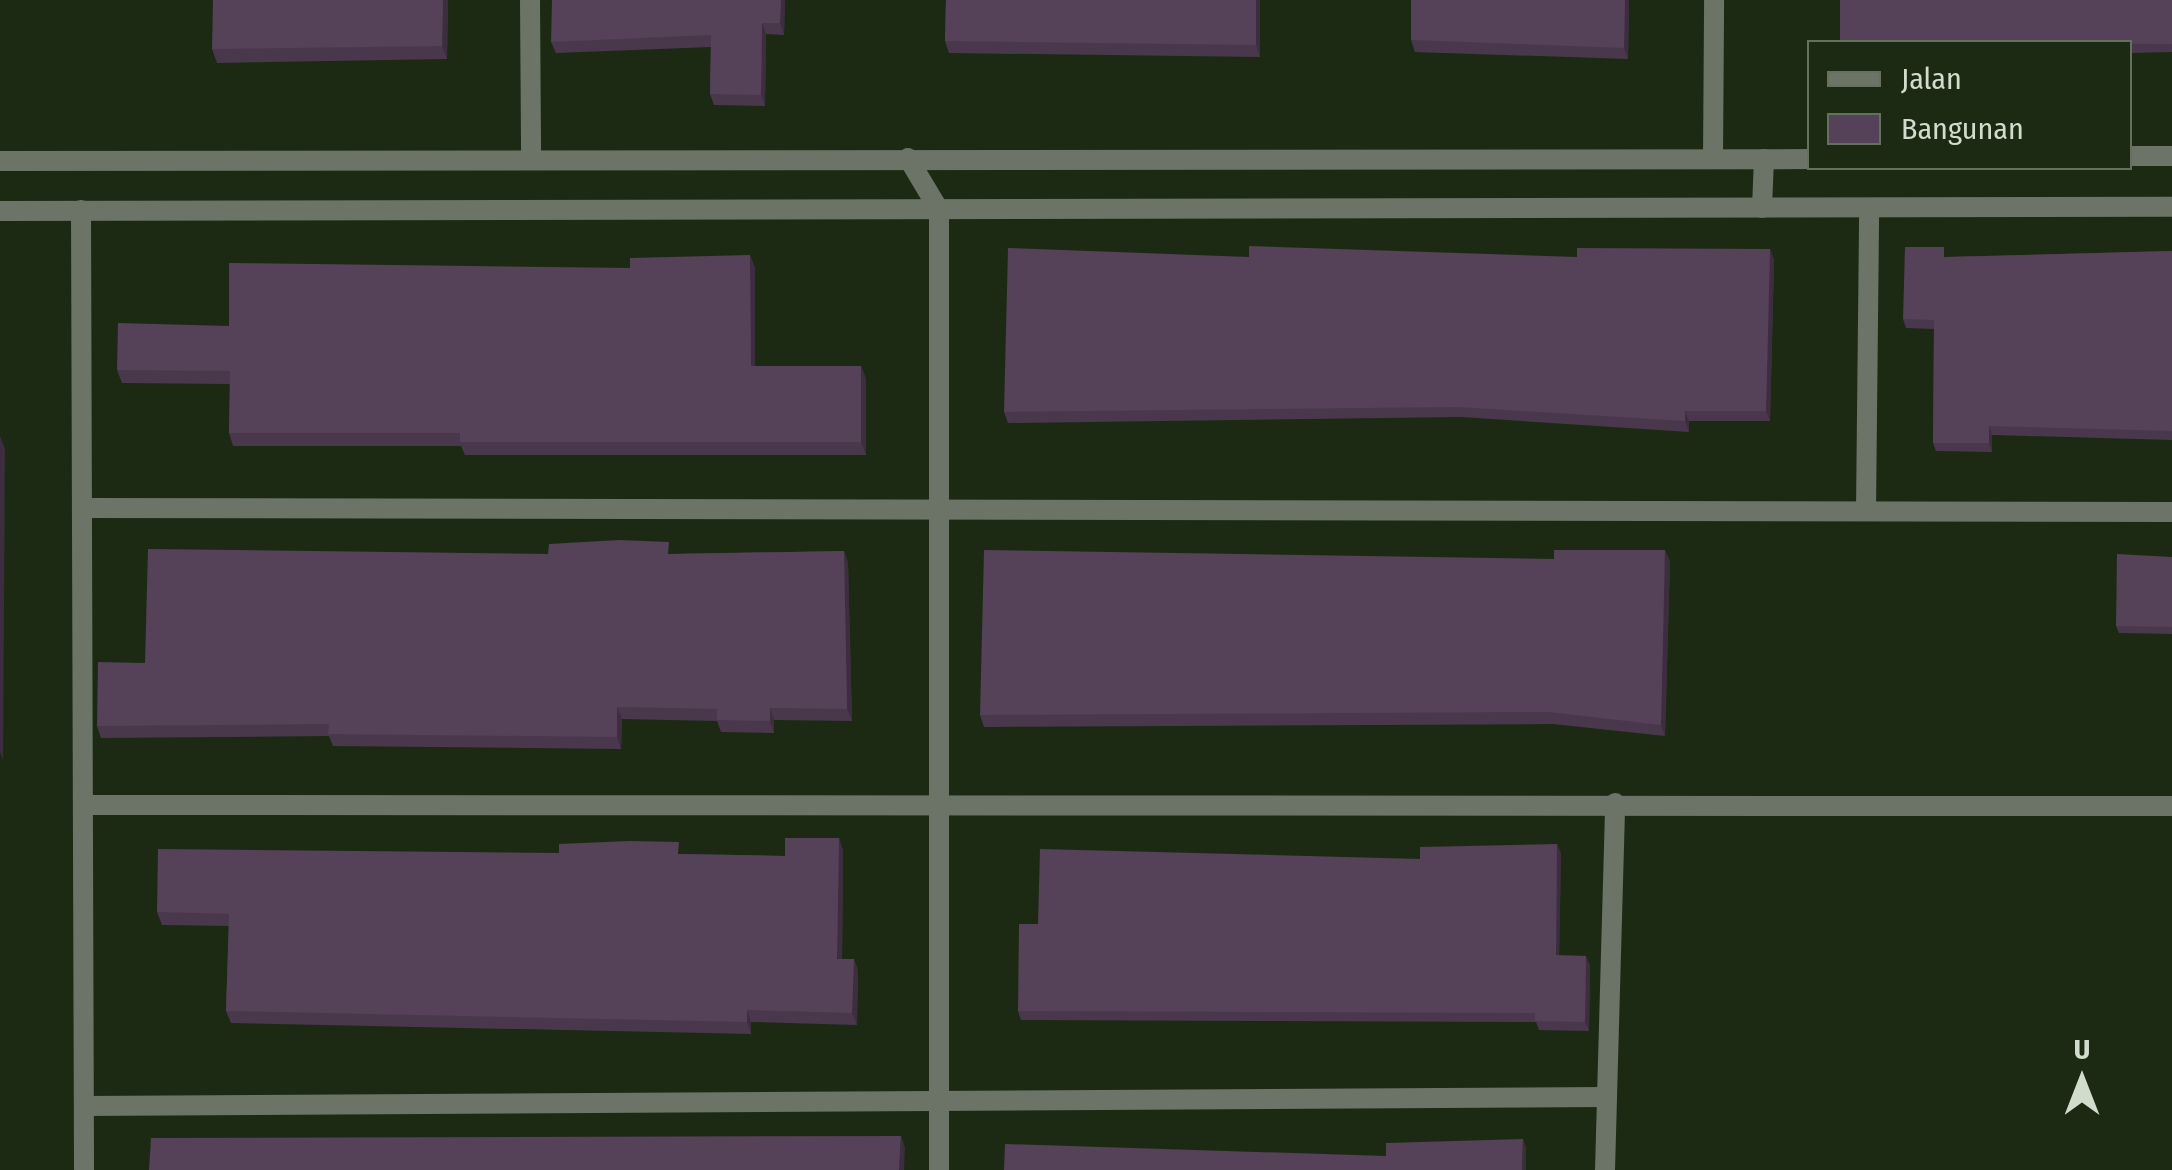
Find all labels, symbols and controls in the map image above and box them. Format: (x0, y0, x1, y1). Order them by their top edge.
legend (1807, 40, 2132, 170)
text: Jalan (1901, 61, 1962, 97)
text: Bangunan (1901, 111, 2024, 147)
north arrow (2032, 1030, 2132, 1130)
text: U (2074, 1033, 2090, 1066)

